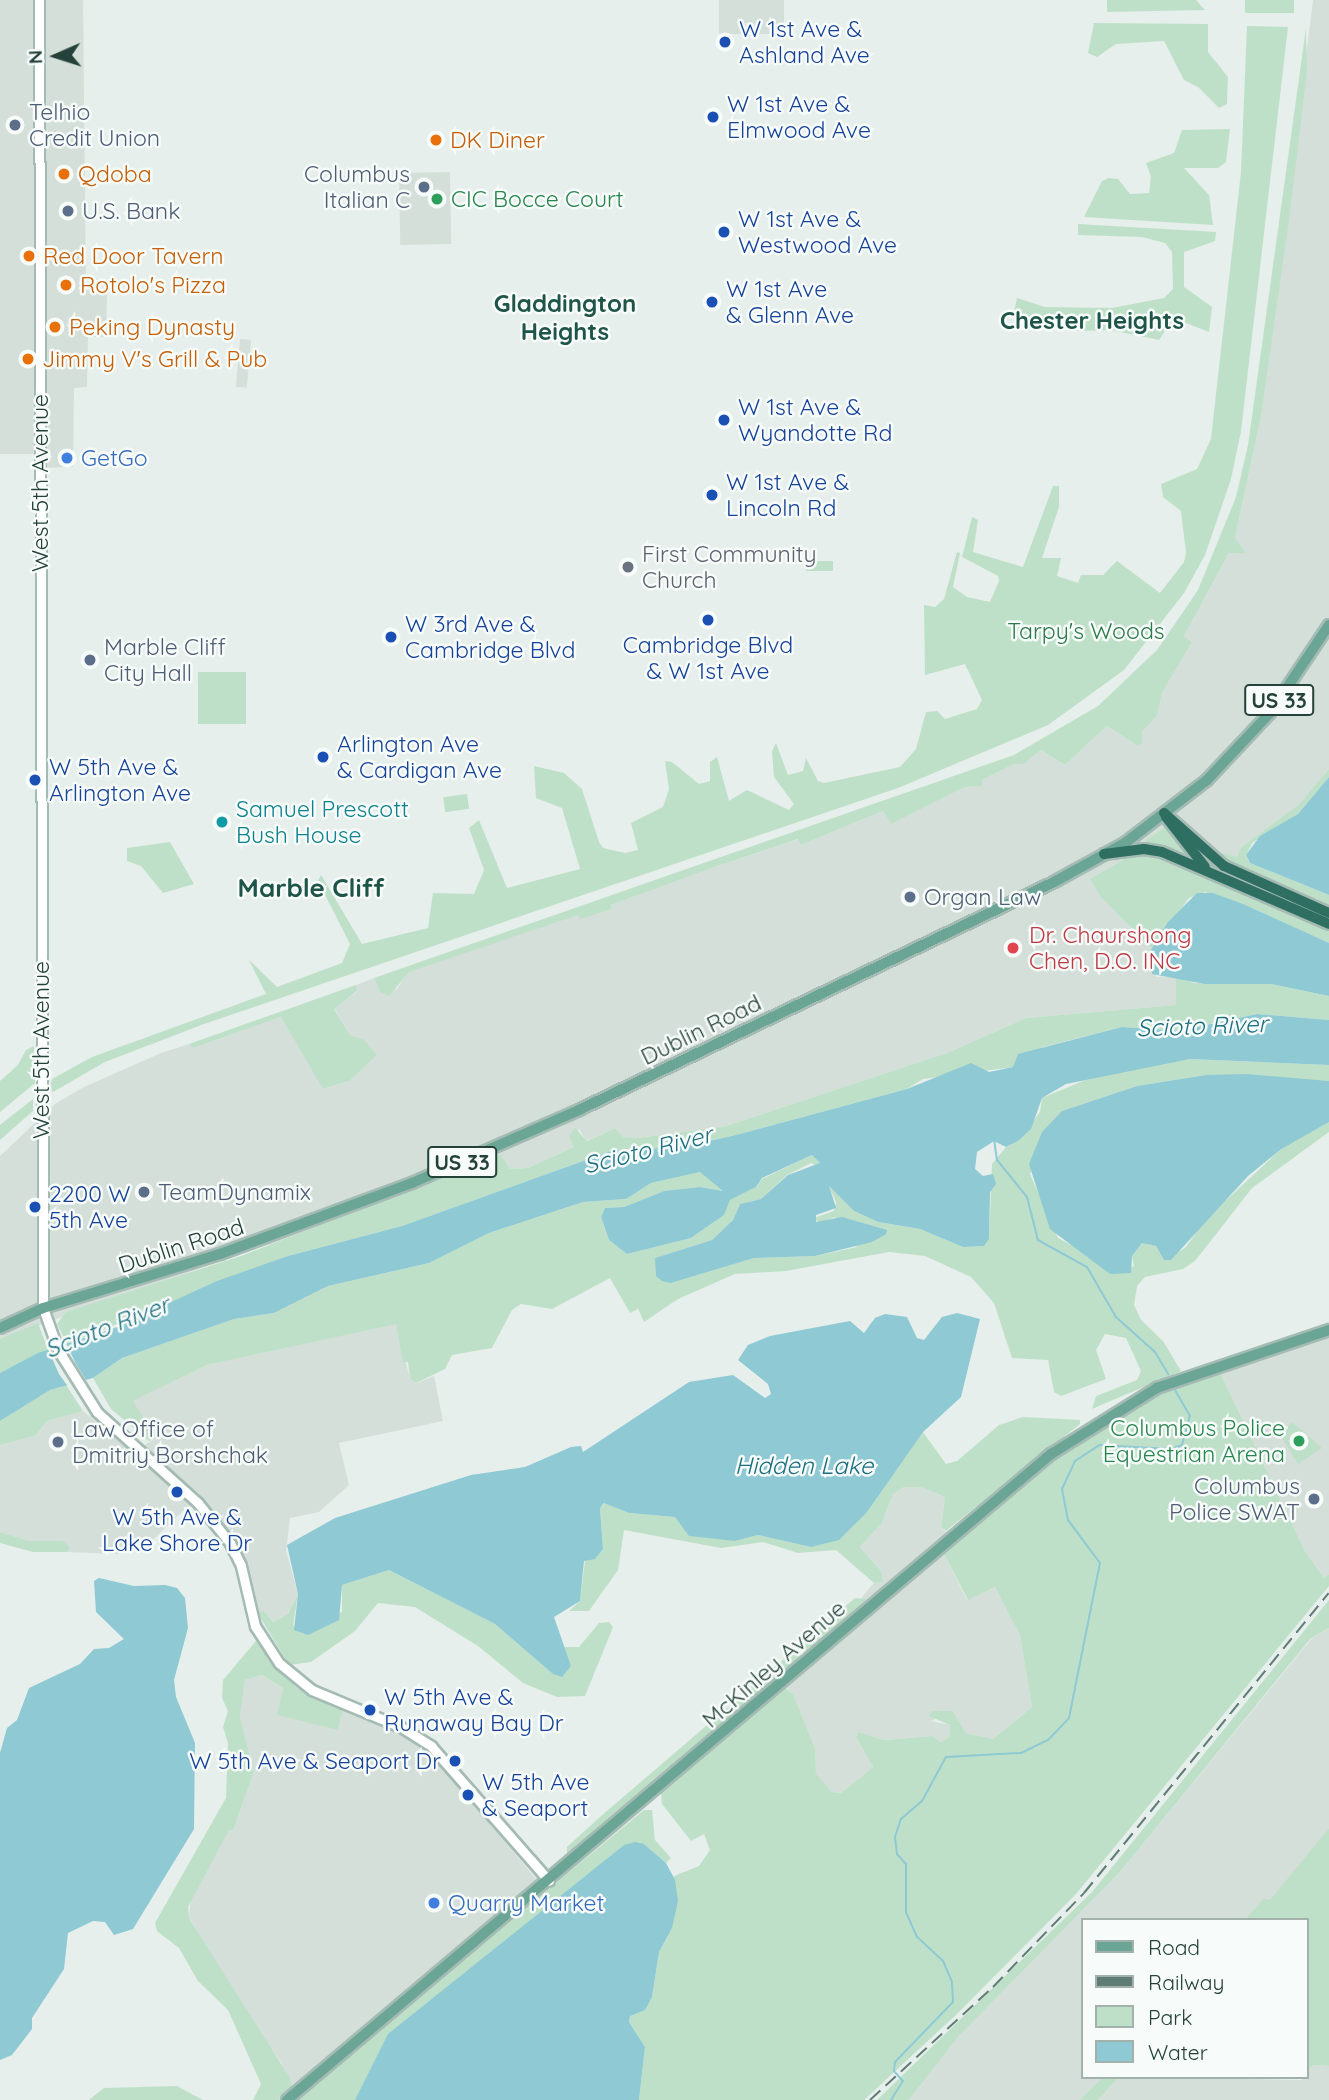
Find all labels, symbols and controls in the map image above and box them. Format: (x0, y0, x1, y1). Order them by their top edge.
place label: W 1st Ave & Ashland Ave (739, 15, 870, 69)
north arrow (21, 21, 91, 91)
marker: W 1st Ave & Ashland Ave (717, 34, 733, 50)
text: N (23, 49, 47, 65)
place label: W 1st Ave & Elmwood Ave (727, 90, 871, 144)
place label: Telhio Credit Union (29, 98, 160, 152)
marker: W 1st Ave & Elmwood Ave (705, 109, 721, 125)
marker: Telhio Credit Union (7, 117, 23, 133)
place label: DK Diner (450, 126, 545, 154)
marker: DK Diner (428, 132, 444, 148)
place label: Qdoba (78, 160, 152, 188)
place label: Columbus Italian C (304, 160, 410, 214)
marker: Qdoba (56, 166, 72, 182)
marker: Columbus Italian C (416, 179, 432, 195)
place label: CIC Bocce Court (451, 185, 624, 213)
marker: CIC Bocce Court (429, 191, 445, 207)
place label: U.S. Bank (82, 197, 180, 225)
marker: U.S. Bank (60, 203, 76, 219)
place label: W 1st Ave & Westwood Ave (738, 205, 897, 259)
marker: W 1st Ave & Westwood Ave (716, 224, 732, 240)
place label: Red Door Tavern (43, 242, 224, 270)
marker: Red Door Tavern (21, 248, 37, 264)
place label: Rotolo's Pizza (80, 271, 226, 299)
place label: W 1st Ave & Glenn Ave (726, 275, 854, 329)
marker: Rotolo's Pizza (58, 277, 74, 293)
district label: Gladdington Heights (494, 290, 636, 346)
marker: W 1st Ave & Glenn Ave (704, 294, 720, 310)
district label: Chester Heights (1000, 307, 1184, 335)
place label: Peking Dynasty (69, 313, 235, 341)
marker: Peking Dynasty (47, 319, 63, 335)
place label: Jimmy V's Grill & Pub (42, 345, 267, 373)
marker: Jimmy V's Grill & Pub (20, 351, 36, 367)
place label: W 1st Ave & Wyandotte Rd (738, 393, 892, 447)
street label: West 5th Avenue (26, 394, 54, 572)
marker: W 1st Ave & Wyandotte Rd (716, 412, 732, 428)
place label: GetGo (81, 444, 148, 472)
marker: GetGo (59, 450, 75, 466)
place label: W 1st Ave & Lincoln Rd (726, 468, 849, 522)
marker: W 1st Ave & Lincoln Rd (704, 487, 720, 503)
place label: First Community Church (642, 540, 817, 594)
marker: First Community Church (620, 559, 636, 575)
place label: W 3rd Ave & Cambridge Blvd (405, 610, 575, 664)
marker: Cambridge Blvd & W 1st Ave (700, 612, 716, 628)
park label: Tarpy's Woods (1007, 617, 1165, 645)
marker: W 3rd Ave & Cambridge Blvd (383, 629, 399, 645)
place label: Cambridge Blvd & W 1st Ave (623, 631, 793, 685)
place label: Marble Cliff City Hall (104, 633, 226, 687)
marker: Marble Cliff City Hall (82, 652, 98, 668)
road number: US 33 (1244, 682, 1314, 718)
place label: Arlington Ave & Cardigan Ave (337, 730, 502, 784)
marker: Arlington Ave & Cardigan Ave (315, 749, 331, 765)
place label: W 5th Ave & Arlington Ave (49, 753, 191, 807)
marker: W 5th Ave & Arlington Ave (27, 772, 43, 788)
place label: Samuel Prescott Bush House (236, 795, 409, 849)
marker: Samuel Prescott Bush House (214, 814, 230, 830)
district label: Marble Cliff (238, 872, 384, 904)
place label: Organ Law (924, 883, 1041, 911)
marker: Organ Law (902, 889, 918, 905)
place label: Dr. Chaurshong Chen, D.O. INC (1029, 921, 1192, 975)
marker: Dr. Chaurshong Chen, D.O. INC (1003, 938, 1023, 958)
street label: West 5th Avenue (27, 961, 55, 1139)
street label: Dublin Road (636, 989, 766, 1071)
water label: Scioto River (1136, 1009, 1268, 1043)
water label: Scioto River (581, 1120, 715, 1180)
road number: US 33 (427, 1144, 497, 1180)
place label: TeamDynamix (158, 1178, 311, 1206)
place label: 2200 W 5th Ave (49, 1180, 130, 1234)
marker: TeamDynamix (136, 1184, 152, 1200)
marker: 2200 W 5th Ave (27, 1199, 43, 1215)
street label: Dublin Road (115, 1213, 247, 1279)
water label: Scioto River (41, 1290, 173, 1364)
place label: Columbus Police Equestrian Arena (1103, 1414, 1285, 1468)
place label: Law Office of Dmitriy Borshchak (72, 1415, 268, 1469)
marker: Columbus Police Equestrian Arena (1291, 1433, 1307, 1449)
marker: Law Office of Dmitriy Borshchak (50, 1434, 66, 1450)
water label: Hidden Lake (735, 1452, 873, 1480)
place label: Columbus Police SWAT (1169, 1472, 1300, 1526)
marker: W 5th Ave & Lake Shore Dr (169, 1484, 185, 1500)
marker: Columbus Police SWAT (1306, 1491, 1322, 1507)
place label: W 5th Ave & Lake Shore Dr (102, 1503, 252, 1557)
street label: McKinley Avenue (697, 1594, 851, 1734)
place label: W 5th Ave & Runaway Bay Dr (384, 1683, 564, 1737)
marker: W 5th Ave & Runaway Bay Dr (362, 1702, 378, 1718)
place label: W 5th Ave & Seaport Dr (189, 1747, 441, 1775)
marker: W 5th Ave & Seaport Dr (447, 1753, 463, 1769)
place label: W 5th Ave & Seaport (482, 1768, 589, 1822)
marker: W 5th Ave & Seaport (460, 1787, 476, 1803)
place label: Quarry Market (448, 1889, 604, 1917)
marker: Quarry Market (426, 1895, 442, 1911)
legend (1080, 1918, 1308, 2079)
text: Road (1148, 1934, 1200, 1960)
text: Railway (1148, 1969, 1224, 1995)
text: Park (1148, 2004, 1192, 2030)
text: Water (1148, 2039, 1208, 2065)

